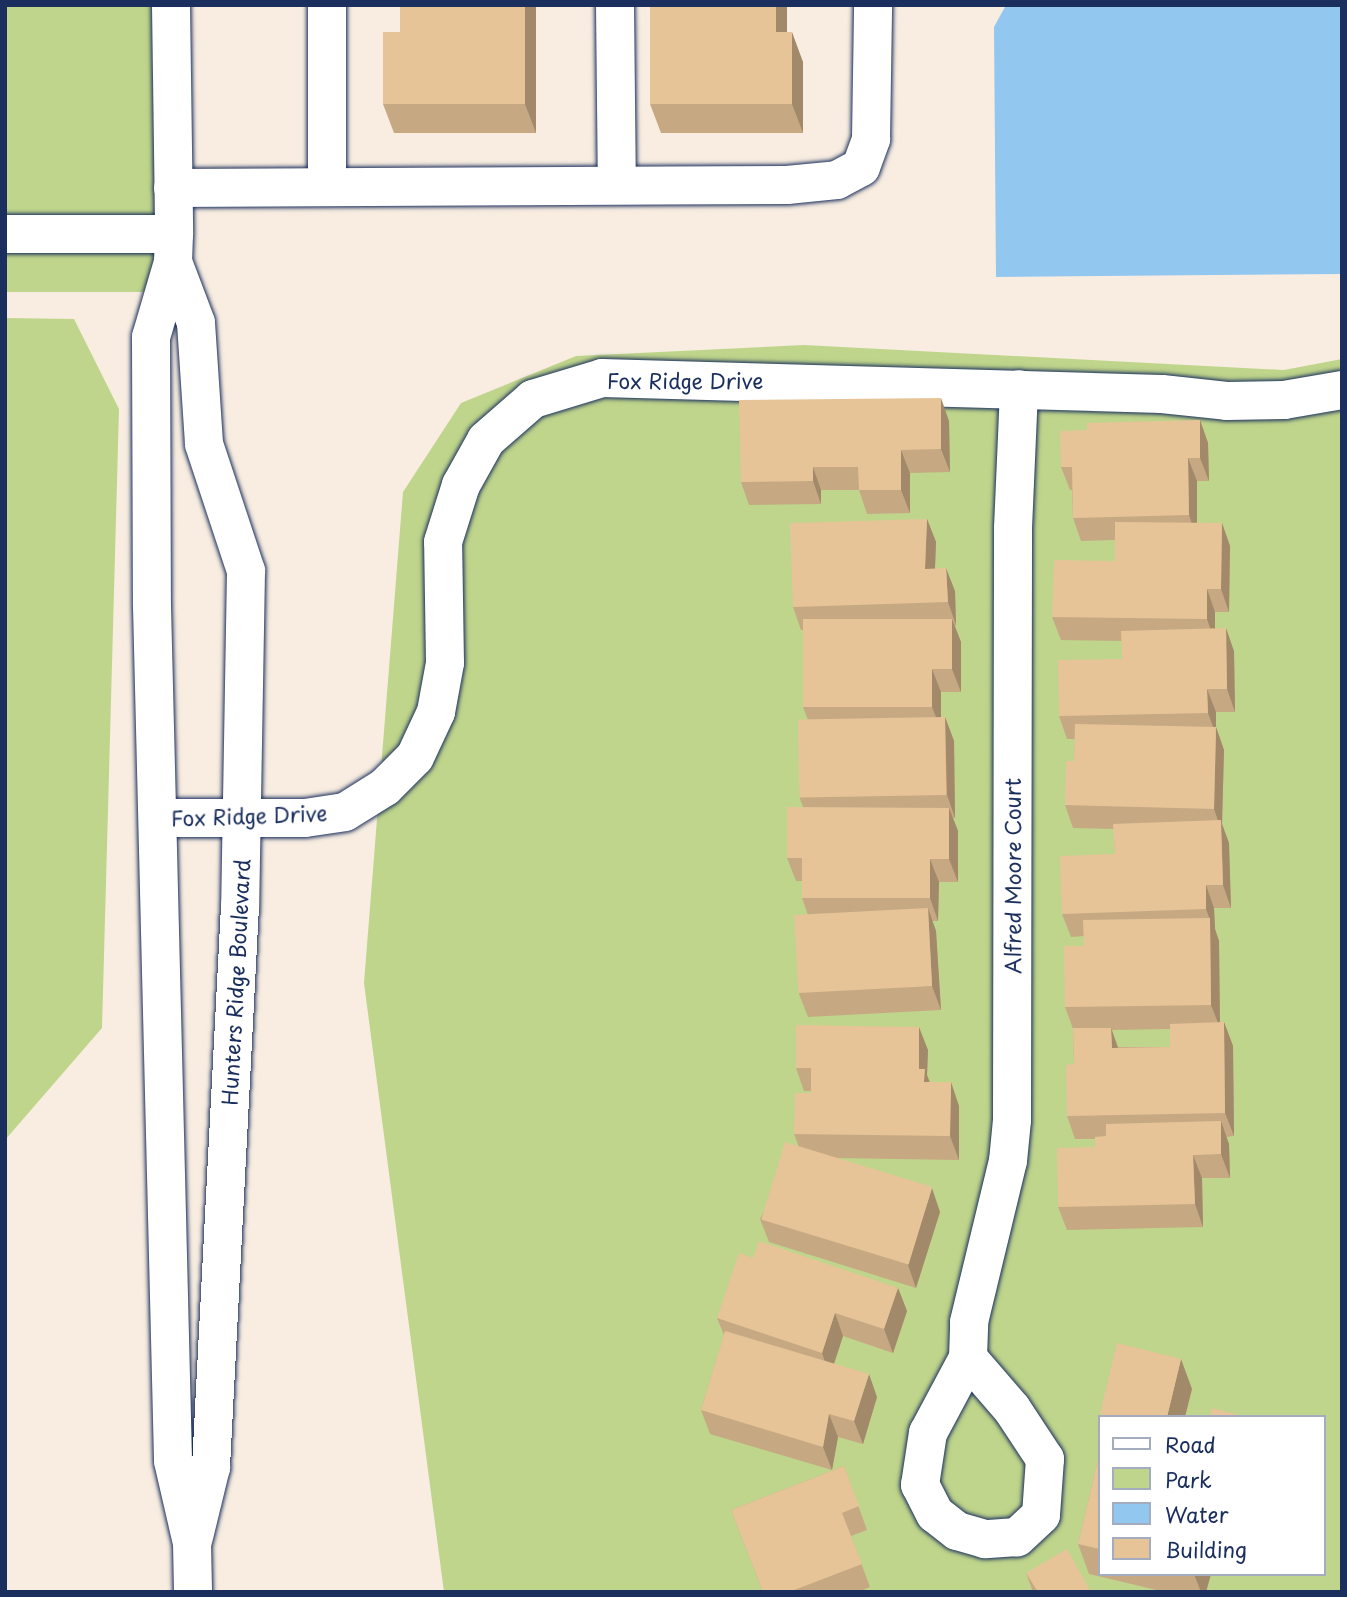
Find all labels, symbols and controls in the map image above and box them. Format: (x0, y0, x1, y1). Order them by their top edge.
street label: Fox Ridge Drive (606, 367, 764, 393)
street label: Alfred Moore Court (999, 777, 1025, 975)
street label: Fox Ridge Drive (170, 800, 328, 830)
street label: Hunters Ridge Boulevard (216, 857, 254, 1107)
legend (1098, 1415, 1326, 1576)
text: Road (1165, 1428, 1216, 1460)
text: Park (1165, 1463, 1212, 1495)
text: Water (1165, 1498, 1228, 1530)
text: Building (1165, 1533, 1247, 1565)

